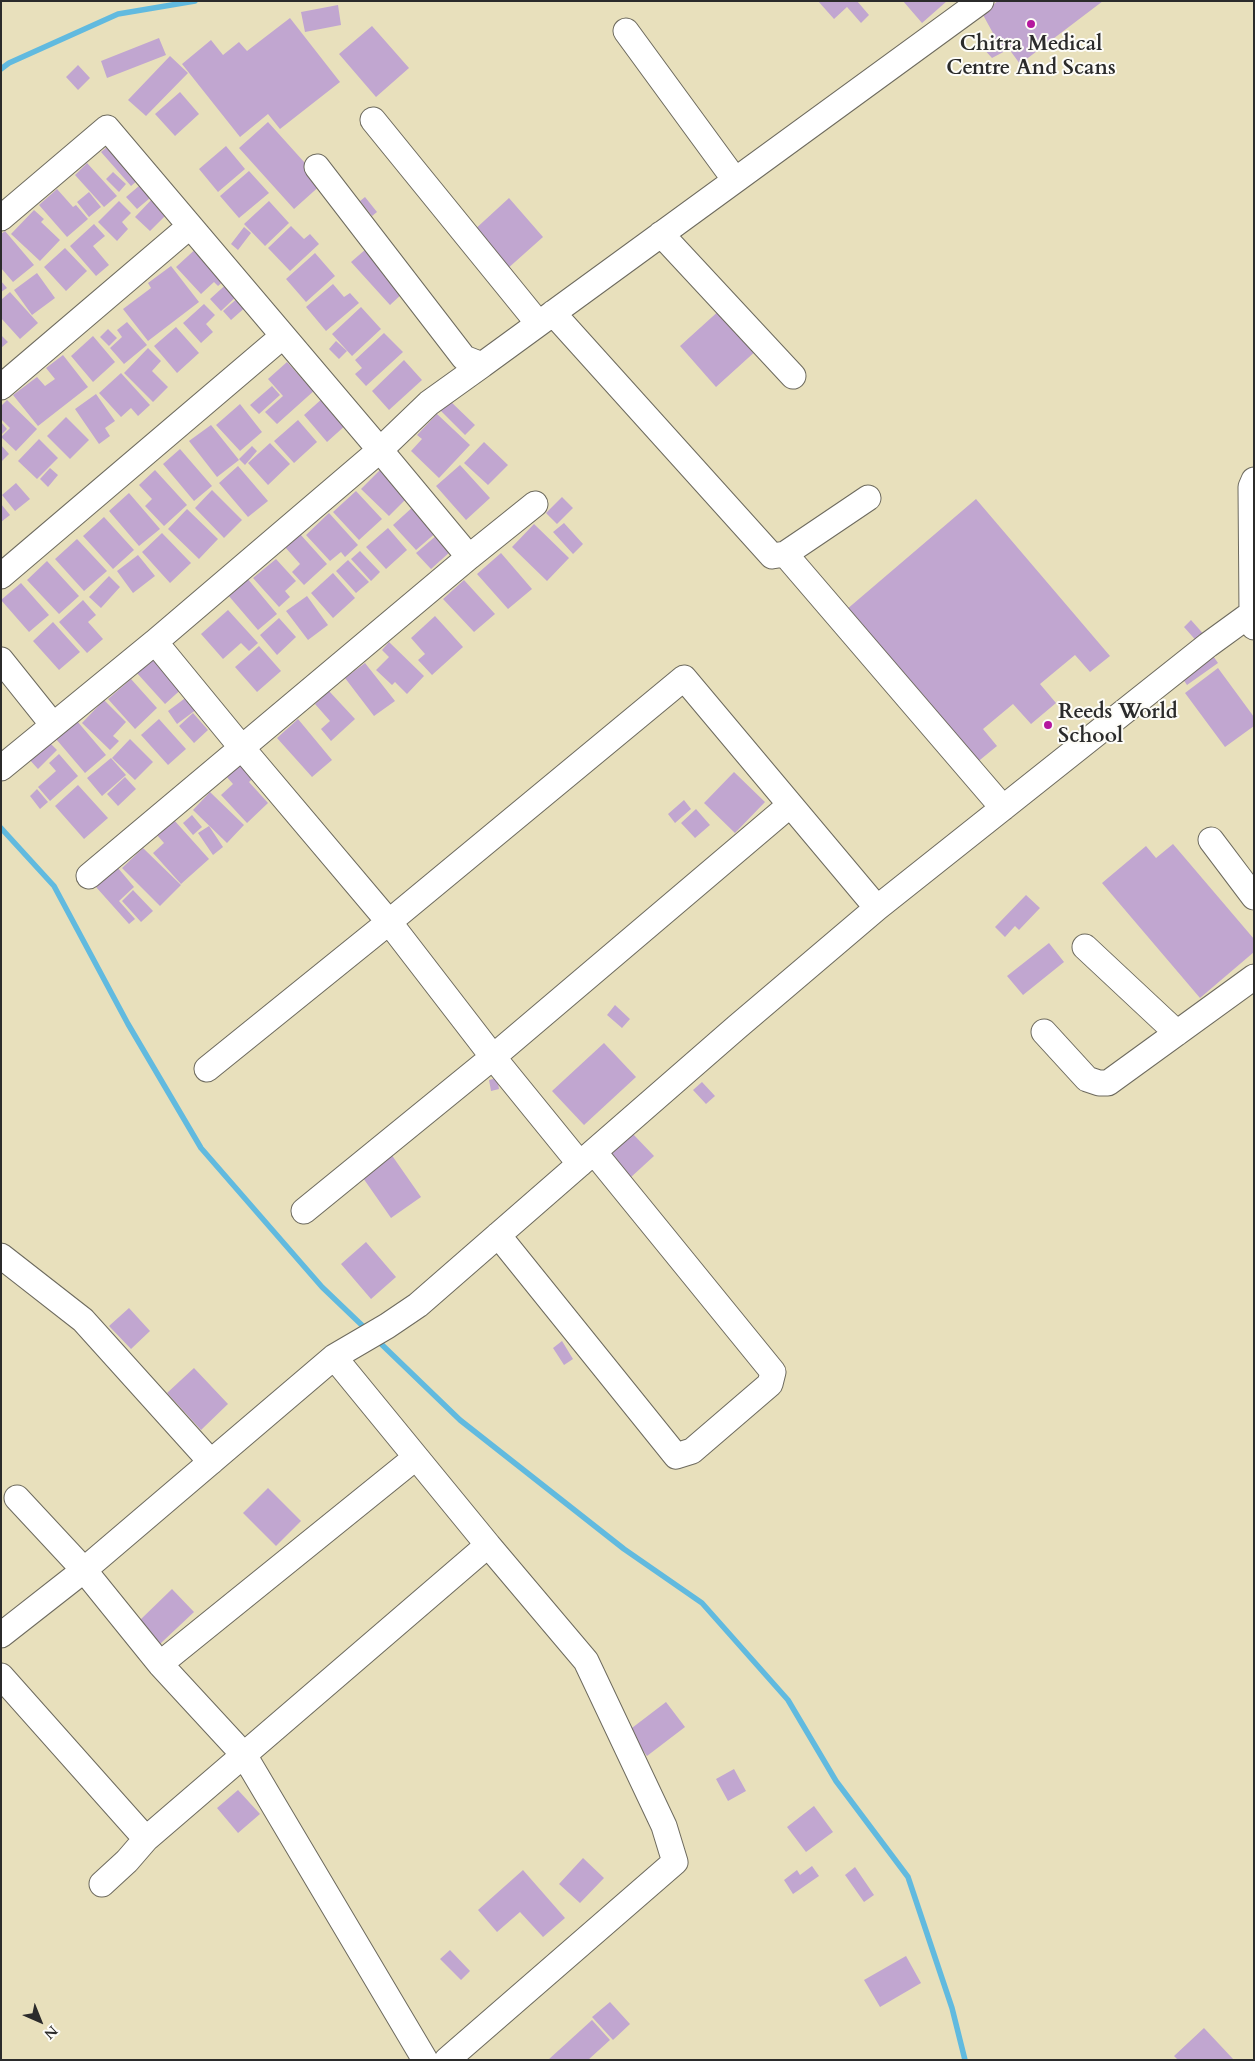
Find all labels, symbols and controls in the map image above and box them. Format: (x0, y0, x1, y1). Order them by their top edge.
marker: Chitra Medical Centre And Scans (1025, 18, 1037, 30)
place label: Chitra Medical Centre And Scans (946, 32, 1116, 82)
place label: Reeds World School (1058, 700, 1178, 750)
marker: Reeds World School (1042, 719, 1054, 731)
north arrow (15, 1996, 65, 2046)
text: N (40, 2021, 62, 2043)

